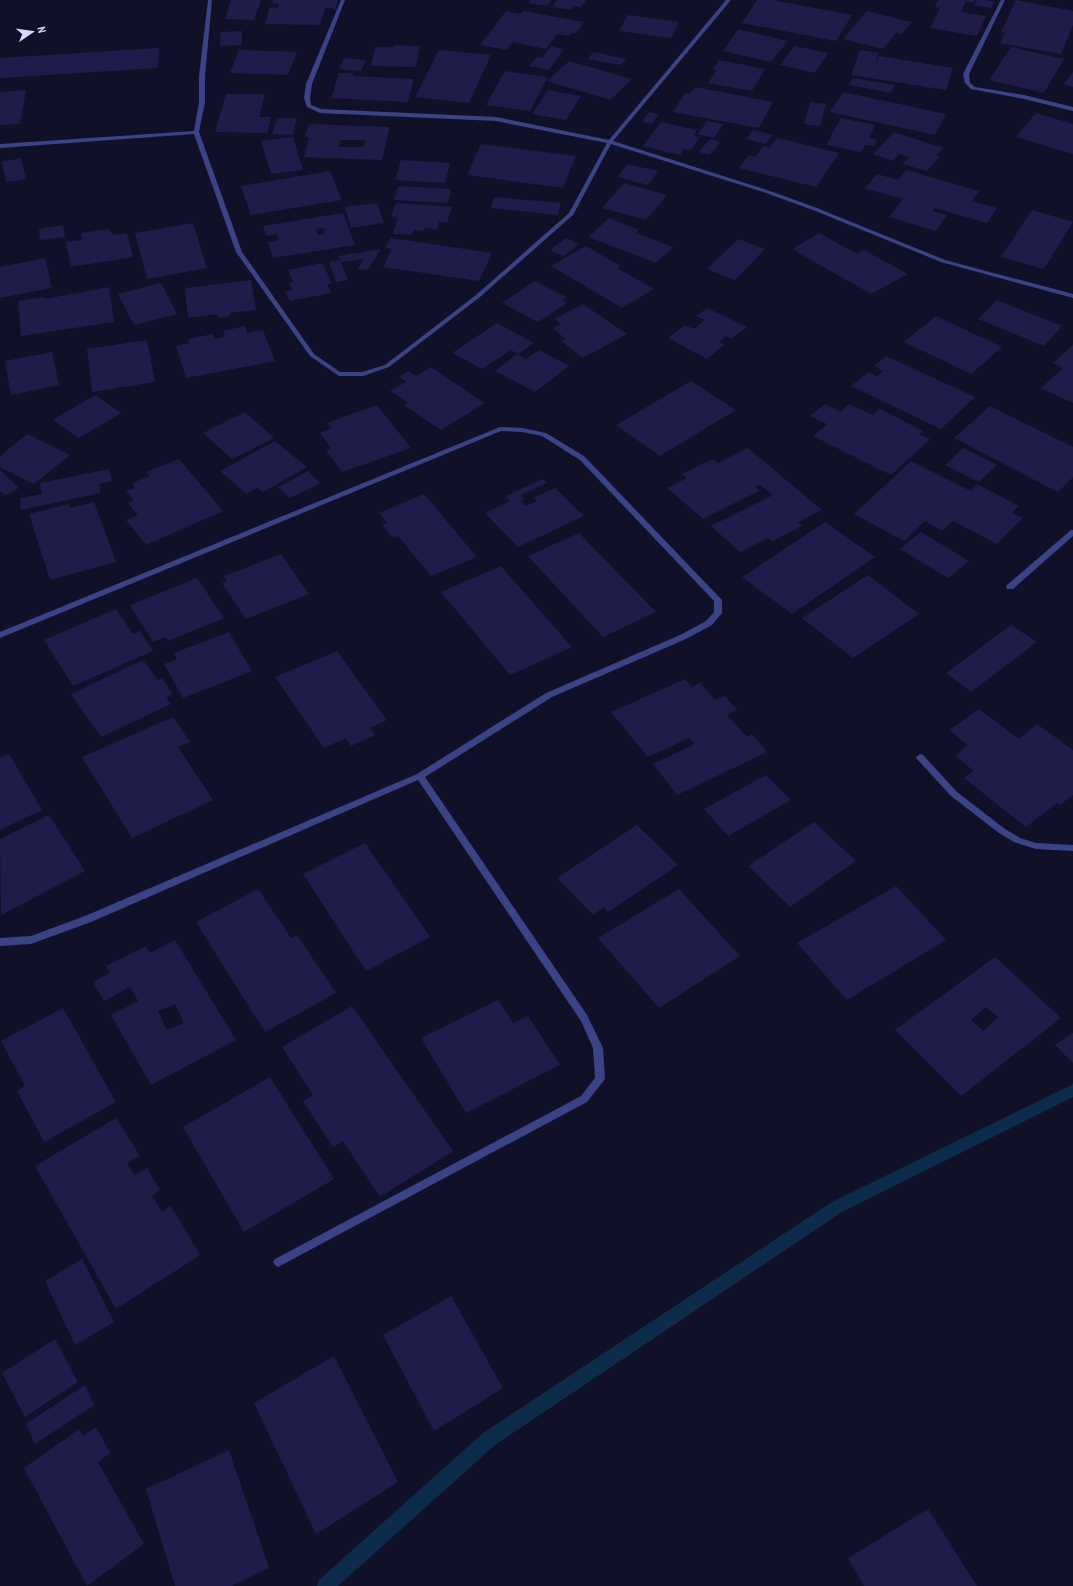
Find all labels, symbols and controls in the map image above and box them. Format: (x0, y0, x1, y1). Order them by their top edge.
north arrow (12, 12, 52, 52)
text: N (34, 25, 49, 34)

